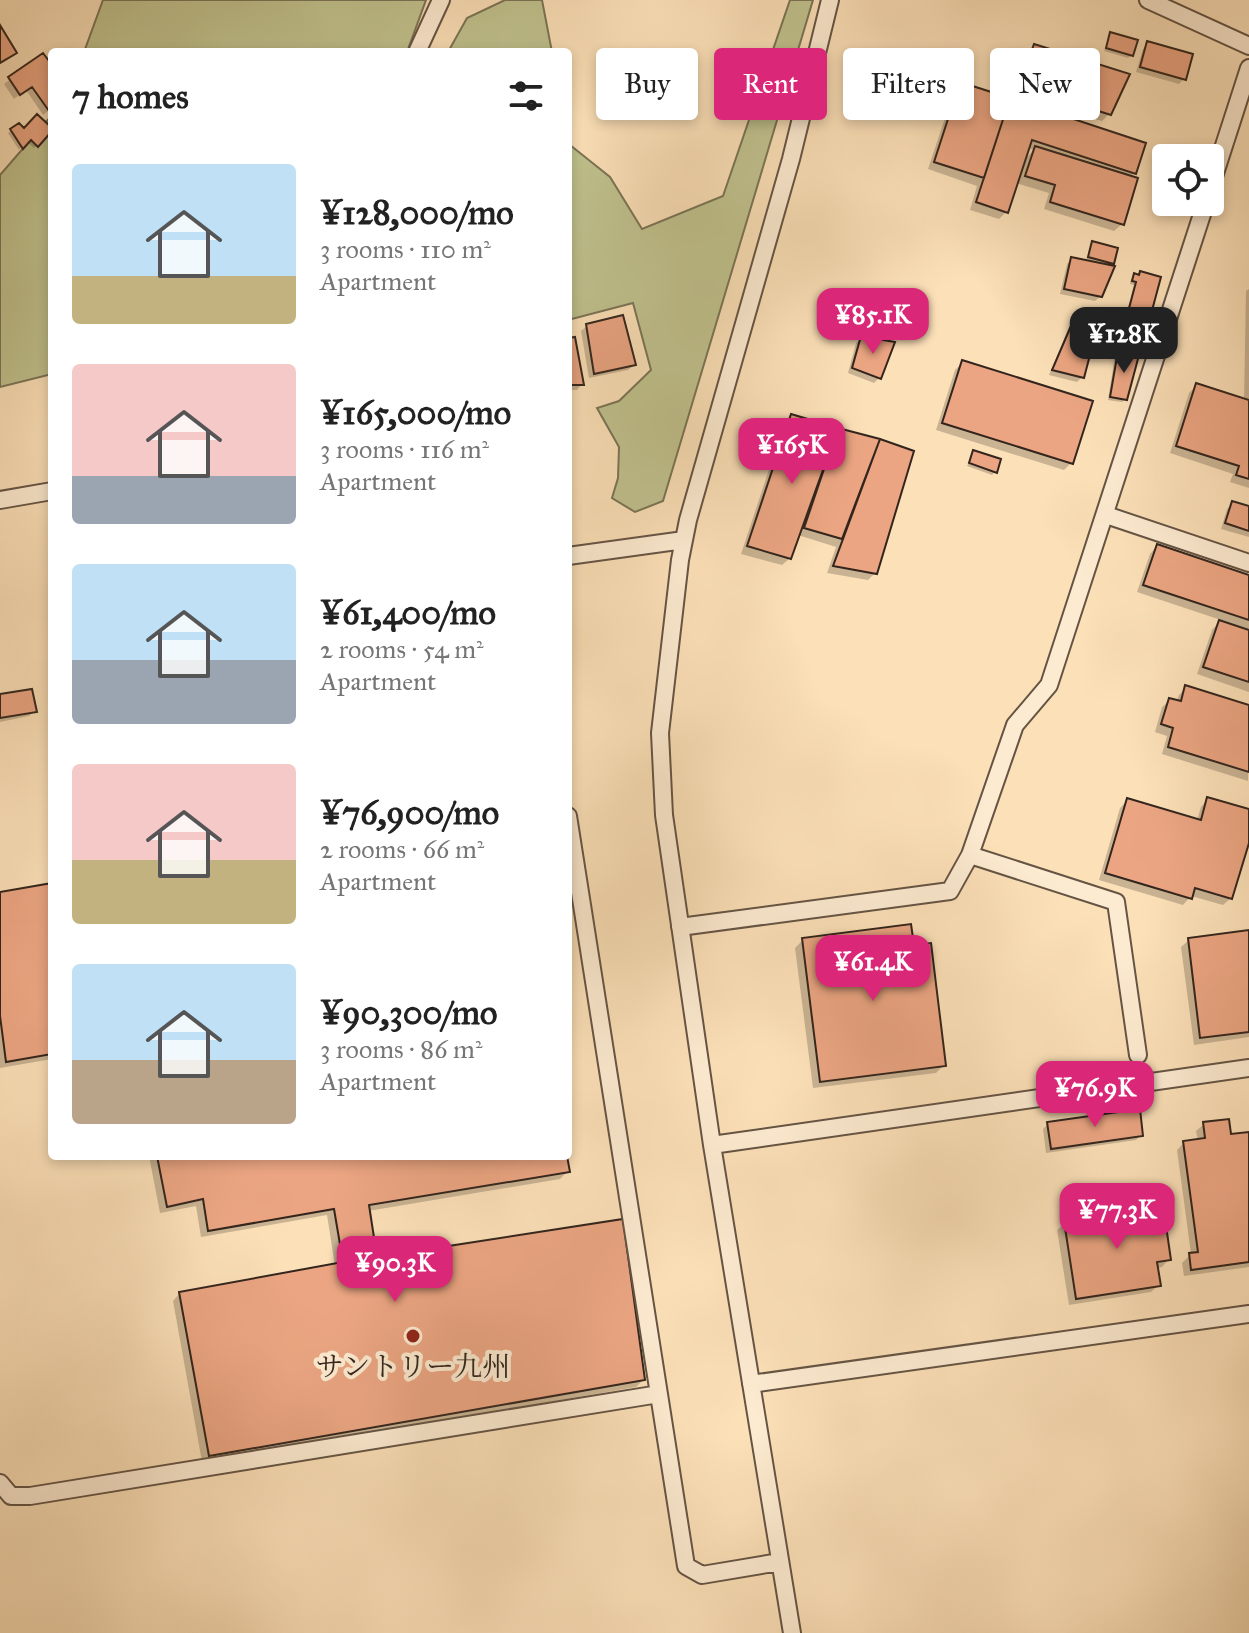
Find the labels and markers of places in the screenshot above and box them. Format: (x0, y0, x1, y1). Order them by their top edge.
pin: ¥85.1K (808, 288, 938, 356)
pin: ¥128K (1068, 307, 1180, 375)
pin: ¥165K (736, 418, 848, 486)
pin: ¥61.4K (808, 935, 938, 1003)
pin: ¥76.9K (1030, 1061, 1160, 1129)
pin: ¥77.3K (1052, 1183, 1182, 1251)
pin: ¥90.3K (330, 1236, 460, 1304)
marker: サントリー九州 (404, 1327, 422, 1345)
place label: サントリー九州 (316, 1349, 510, 1384)

